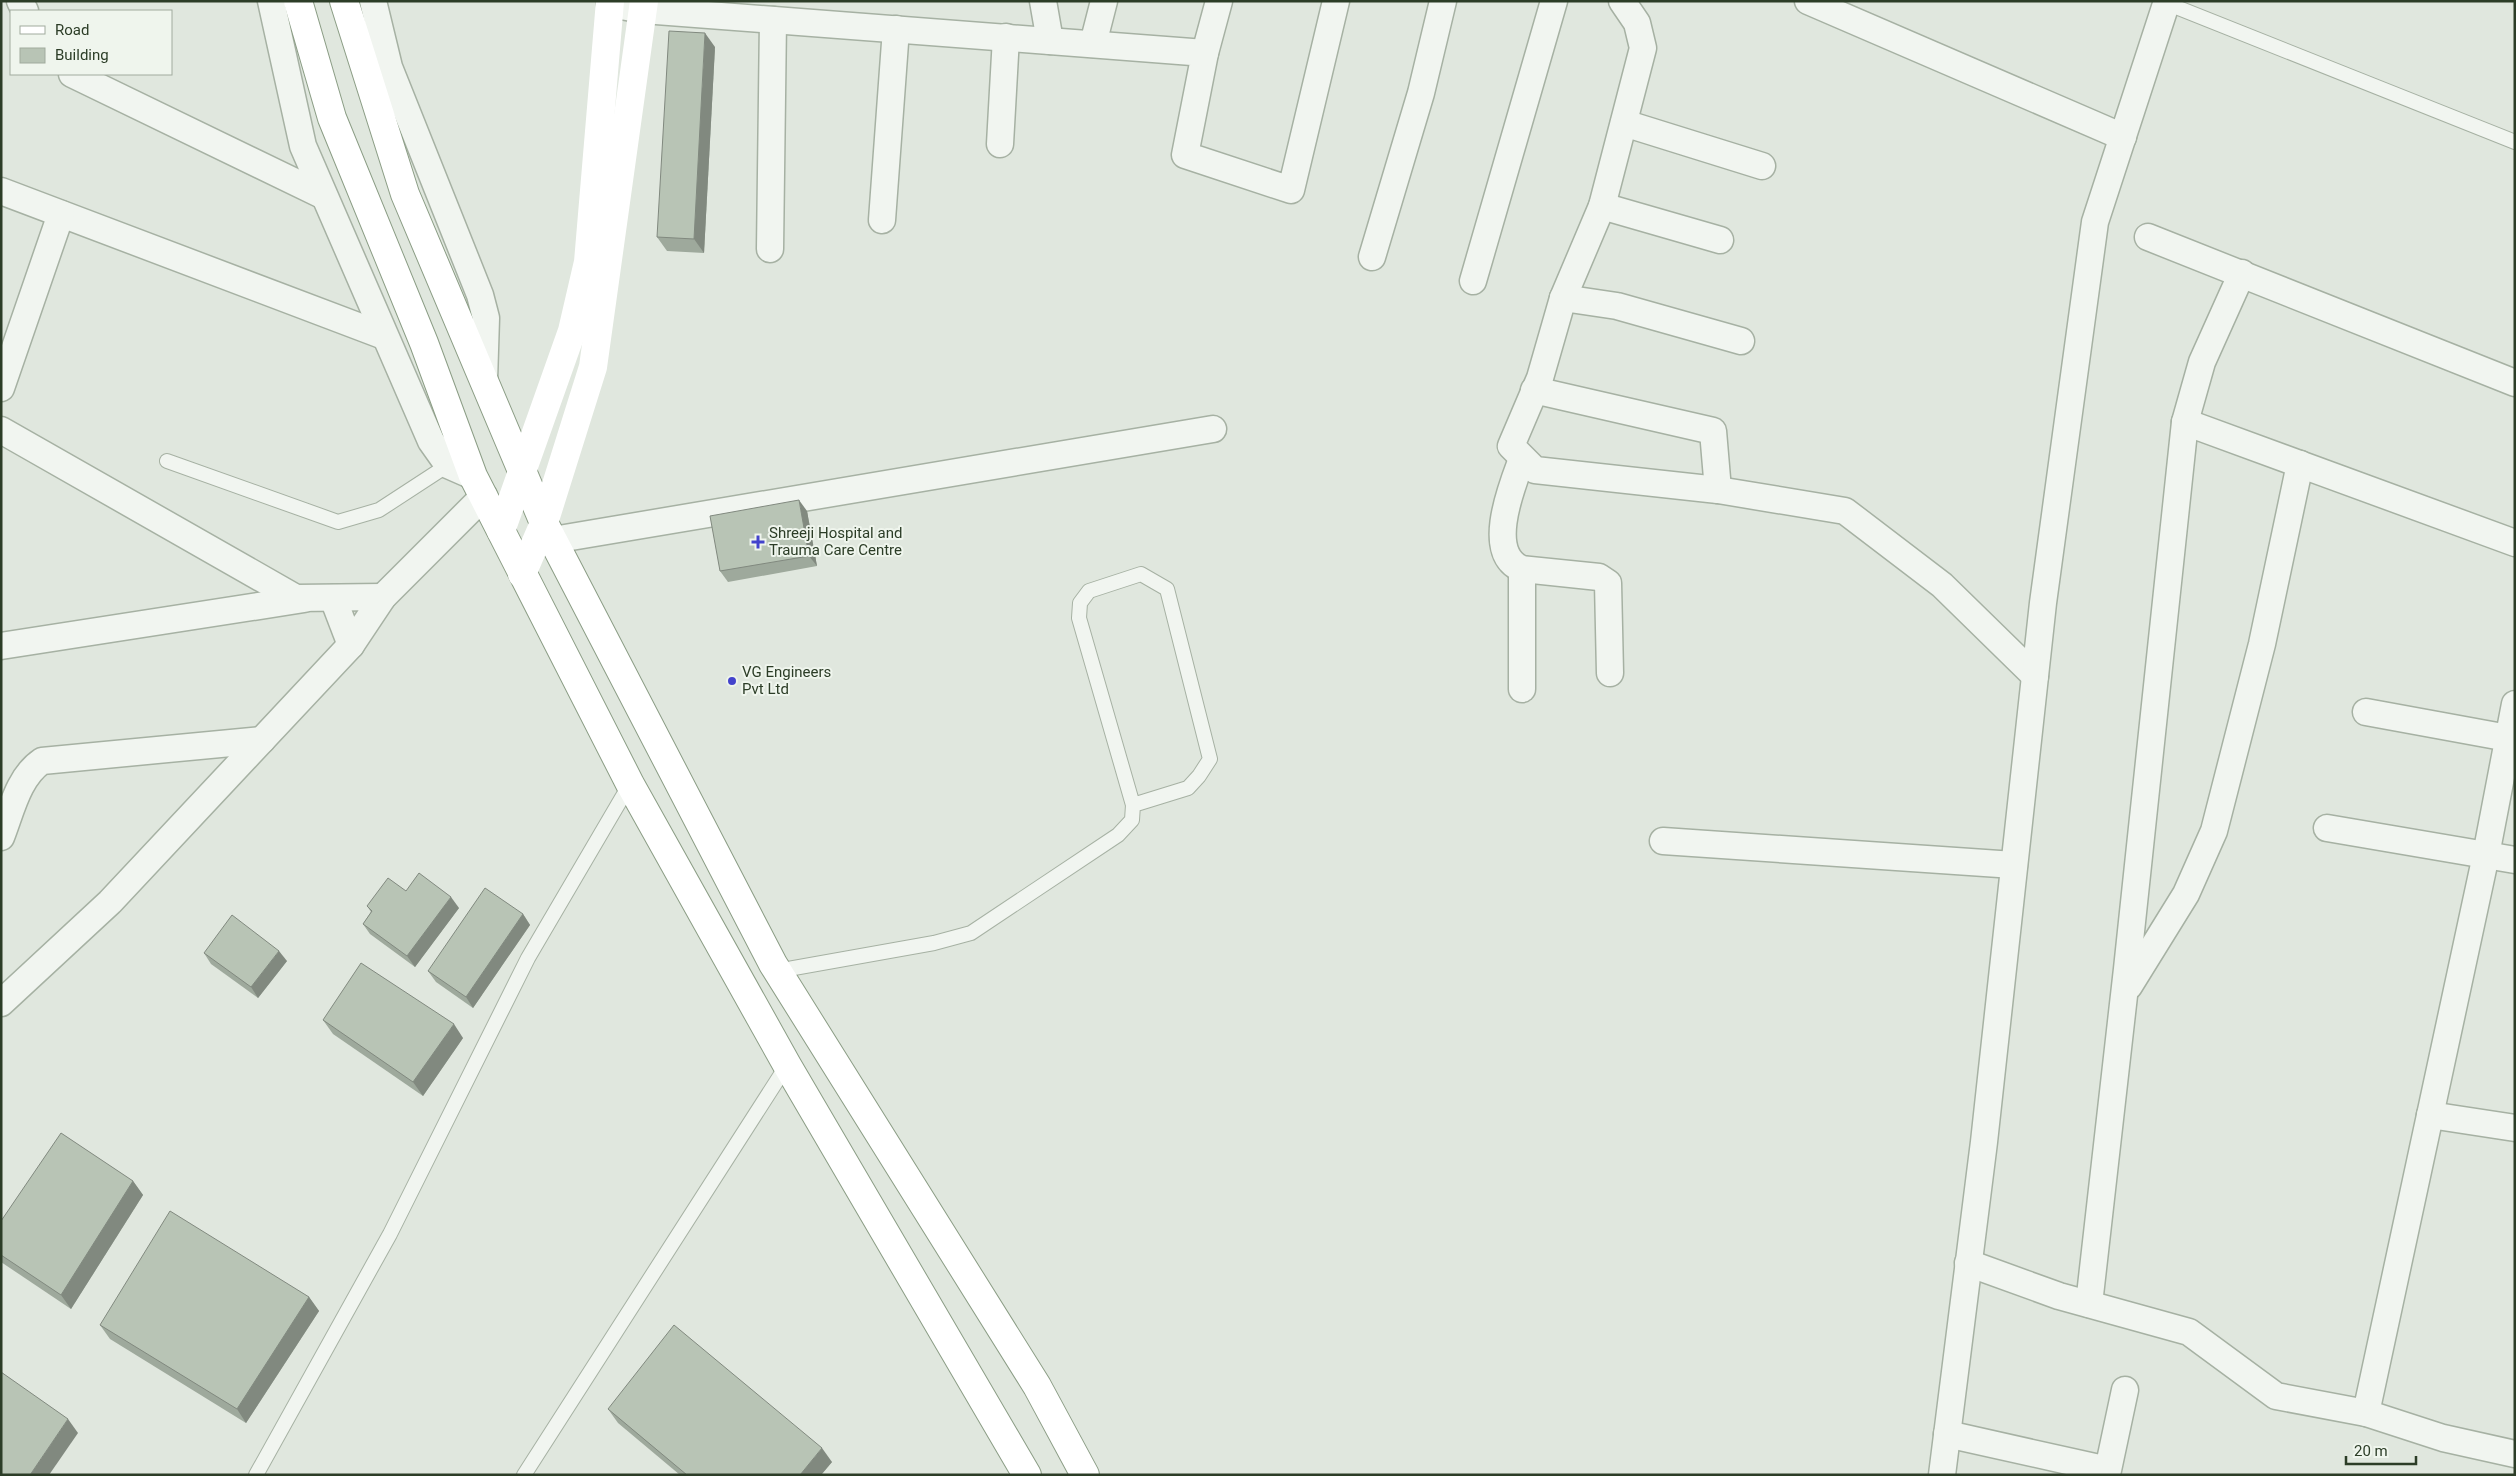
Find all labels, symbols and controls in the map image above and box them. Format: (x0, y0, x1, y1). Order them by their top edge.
legend (10, 10, 172, 75)
text: Road (55, 21, 89, 39)
text: Building (55, 46, 109, 64)
place label: Shreeji Hospital and Trauma Care Centre (769, 524, 902, 559)
marker: Shreeji Hospital and Trauma Care Centre (751, 535, 765, 549)
place label: VG Engineers Pvt Ltd (742, 663, 831, 698)
marker: VG Engineers Pvt Ltd (726, 675, 738, 687)
scale bar (2346, 1434, 2416, 1466)
text: 20 m (2354, 1442, 2388, 1460)

